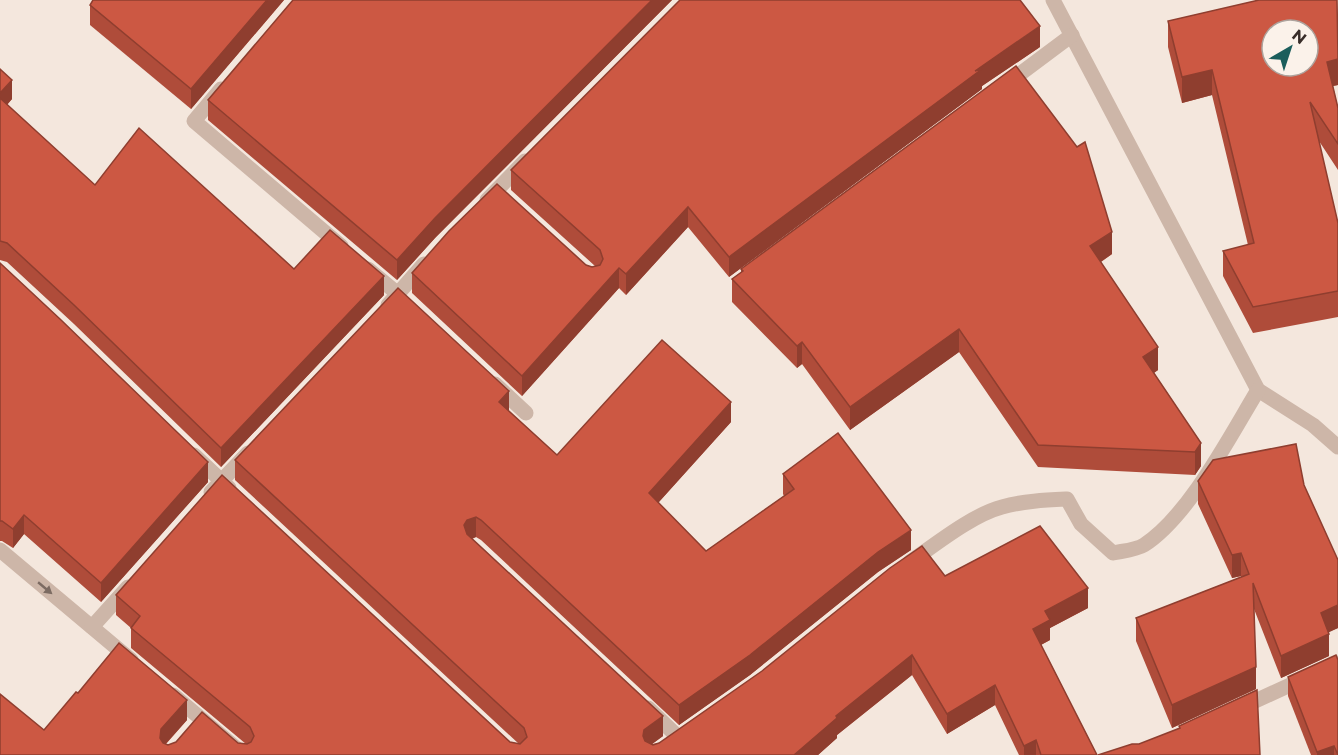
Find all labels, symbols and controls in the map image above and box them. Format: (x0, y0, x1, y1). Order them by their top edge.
north arrow (1260, 18, 1320, 78)
text: N (1288, 25, 1310, 48)
one-way arrow (37, 581, 52, 594)

